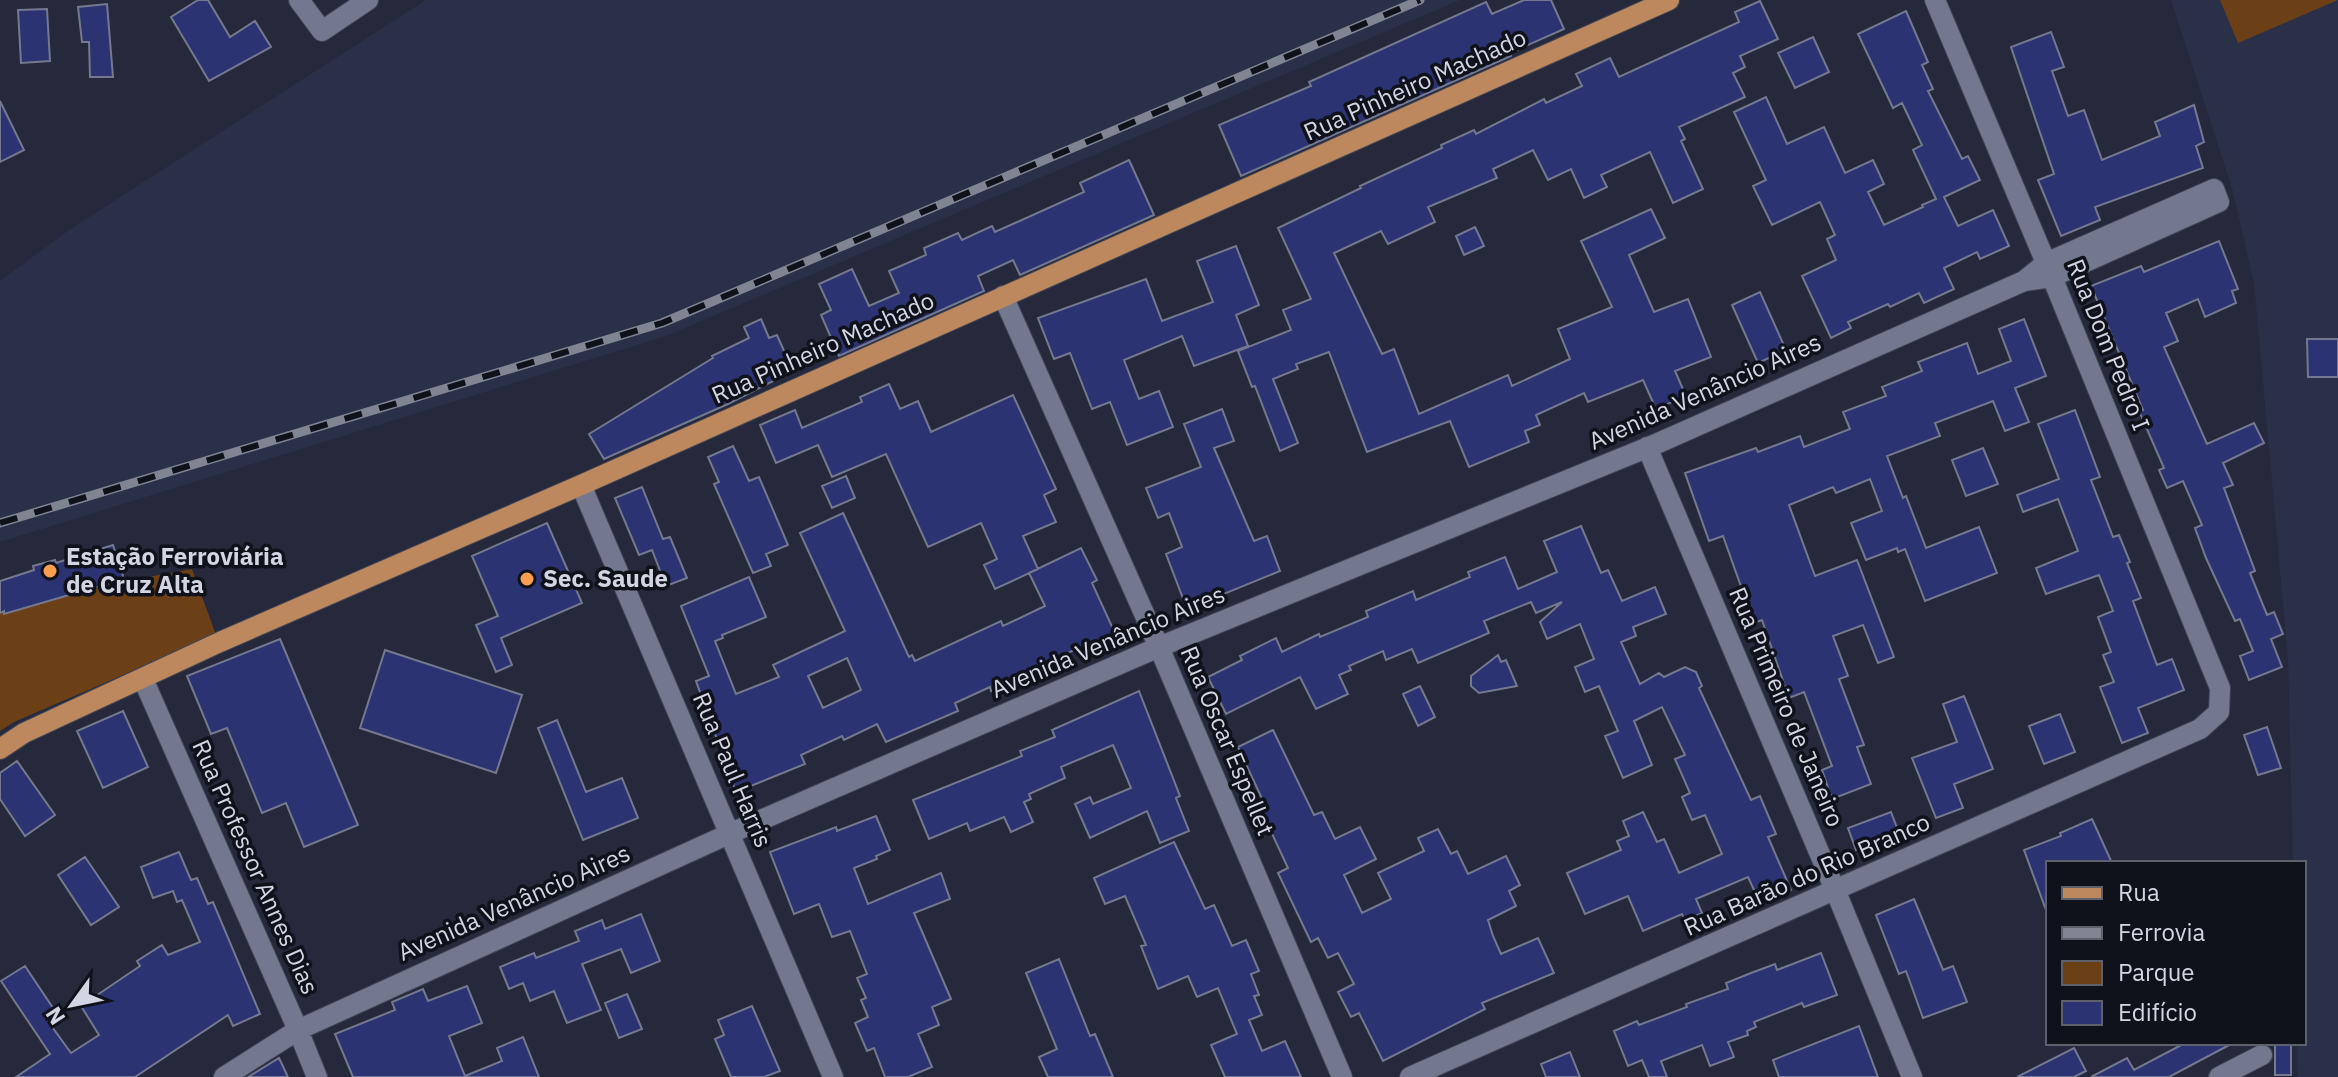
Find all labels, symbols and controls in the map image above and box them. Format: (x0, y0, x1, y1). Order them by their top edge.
street label: Rua Pinheiro Machado (1298, 21, 1531, 148)
street label: Rua Dom Pedro I (2060, 254, 2158, 435)
street label: Rua Pinheiro Machado (706, 284, 939, 411)
street label: Avenida Venâncio Aires (1583, 325, 1826, 457)
place label: Estação Ferroviária de Cruz Alta (66, 540, 284, 600)
marker: Estação Ferroviária de Cruz Alta (41, 562, 59, 580)
place label: Sec. Saude (543, 562, 668, 594)
marker: Sec. Saude (518, 570, 536, 588)
street label: Avenida Venâncio Aires (986, 577, 1229, 705)
street label: Rua Primeiro de Janeiro (1722, 582, 1852, 831)
street label: Rua Oscar Espellet (1174, 641, 1282, 840)
street label: Rua Paul Harris (686, 687, 780, 852)
street label: Rua Professor Annes Dias (185, 734, 327, 999)
street label: Rua Barão do Rio Branco (1678, 805, 1935, 943)
street label: Avenida Venâncio Aires (392, 836, 635, 968)
legend (2046, 861, 2306, 1045)
text: Rua (2118, 876, 2160, 908)
text: Ferrovia (2118, 916, 2206, 948)
text: Parque (2118, 956, 2195, 988)
north arrow (32, 965, 112, 1045)
text: Edifício (2118, 996, 2197, 1028)
text: N (38, 1002, 71, 1031)

